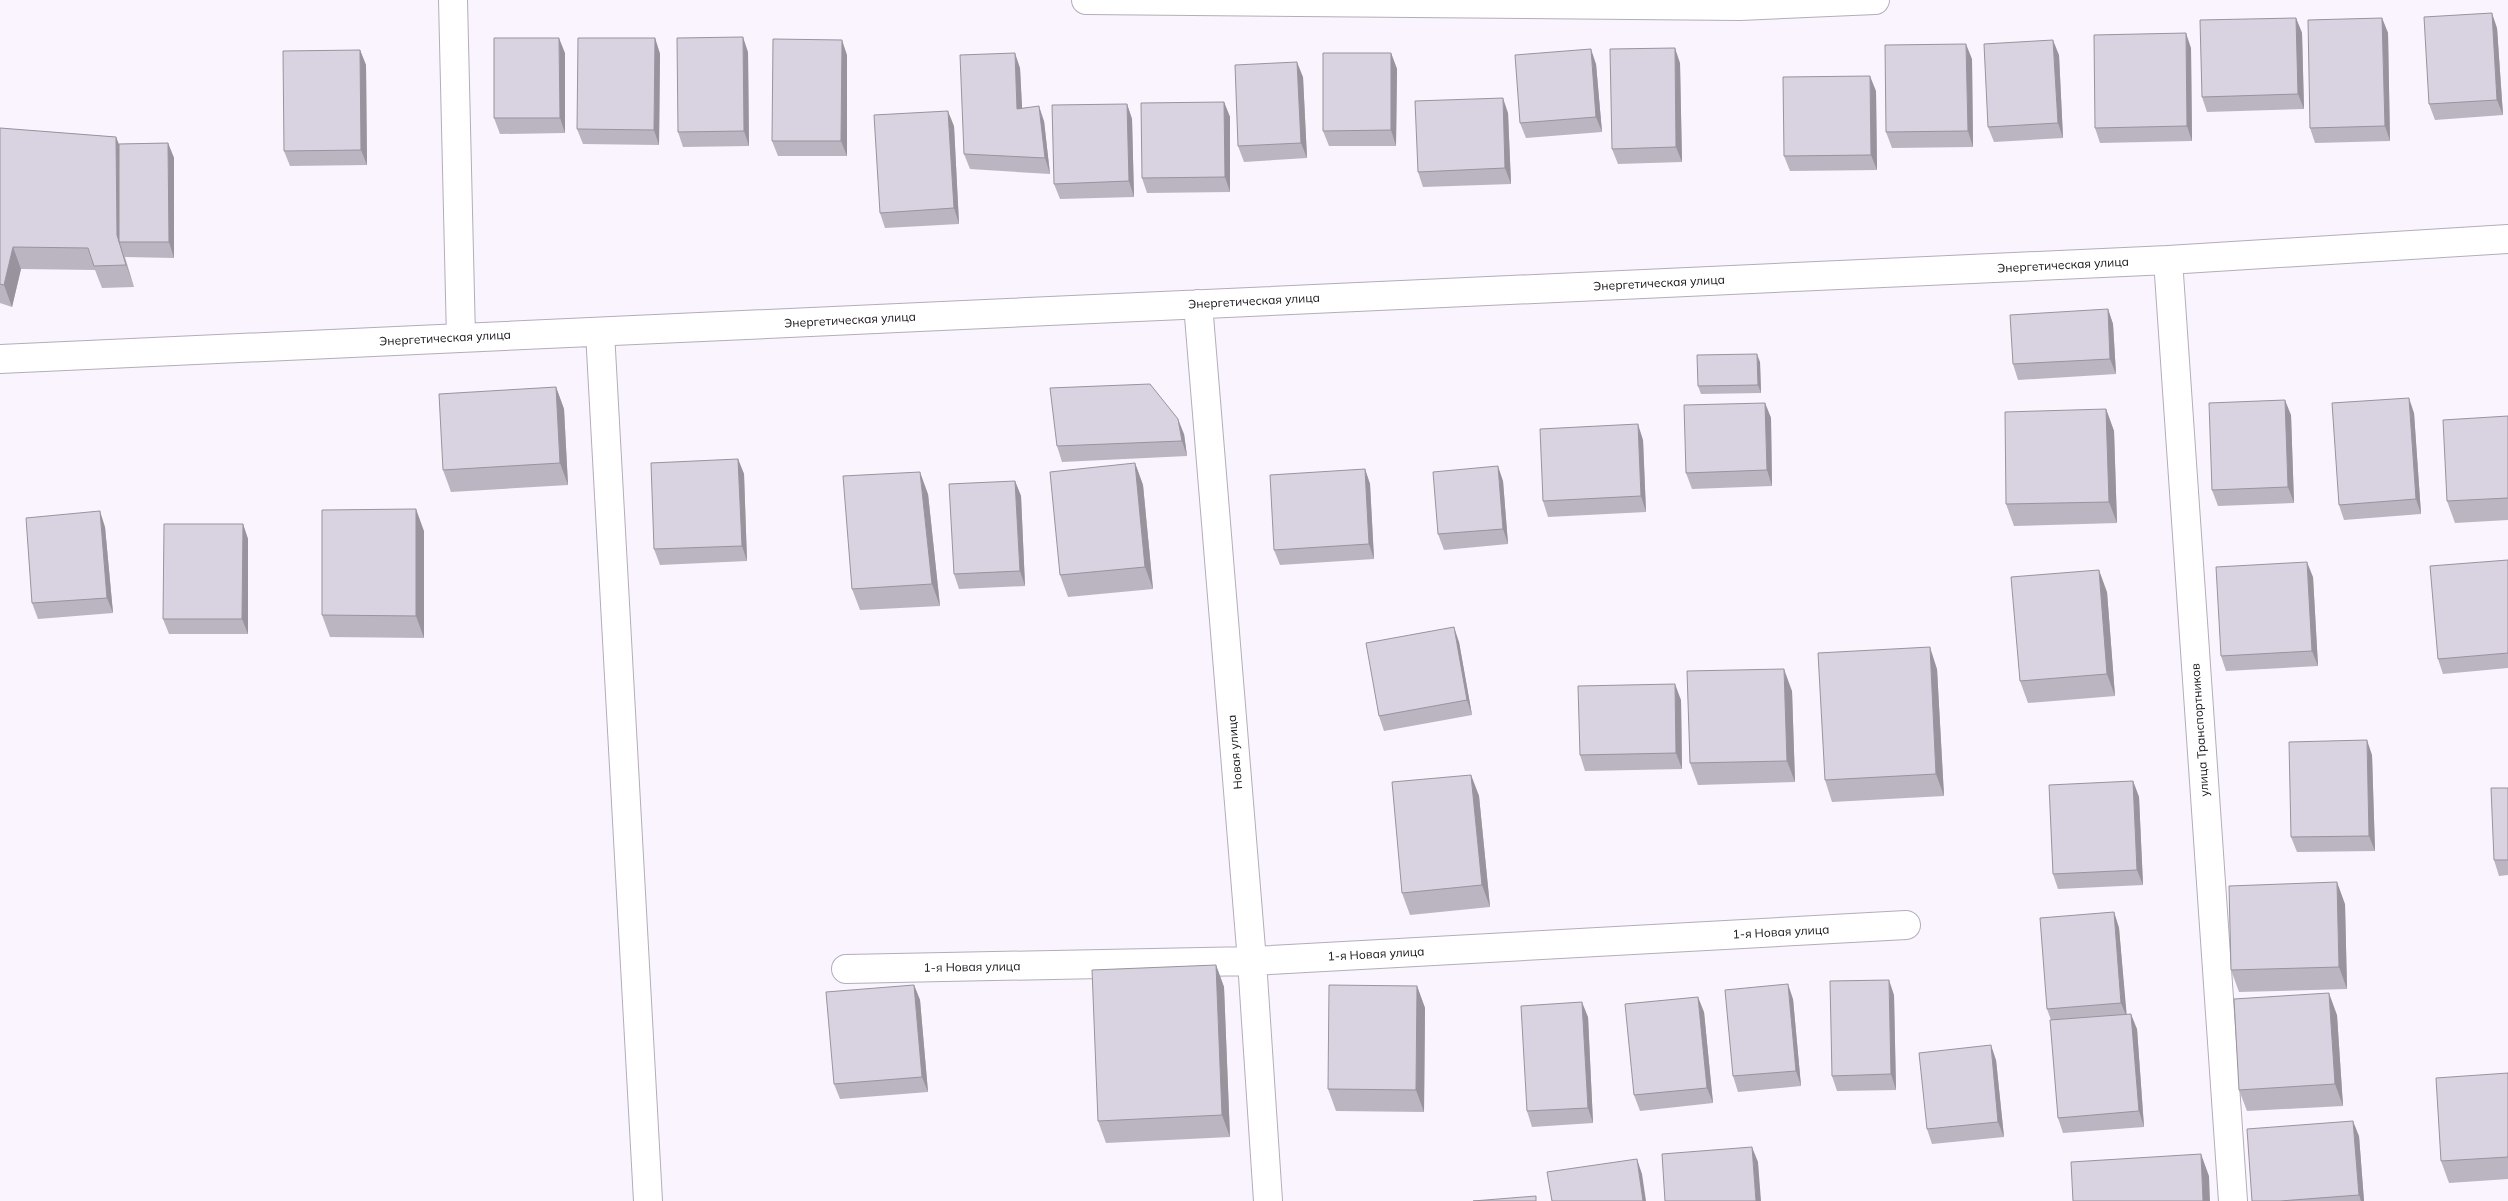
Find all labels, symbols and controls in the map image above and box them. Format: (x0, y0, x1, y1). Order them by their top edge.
street label: Энергетическая улица (1997, 254, 2129, 275)
street label: Энергетическая улица (1593, 272, 1725, 293)
street label: Энергетическая улица (1188, 290, 1320, 311)
street label: Энергетическая улица (784, 309, 916, 330)
street label: Энергетическая улица (379, 327, 511, 348)
street label: улица Транспортников (2187, 663, 2212, 797)
street label: Новая улица (1224, 714, 1245, 790)
street label: 1-я Новая улица (1732, 921, 1830, 942)
street label: 1-я Новая улица (1327, 943, 1425, 964)
street label: 1-я Новая улица (923, 958, 1021, 975)

